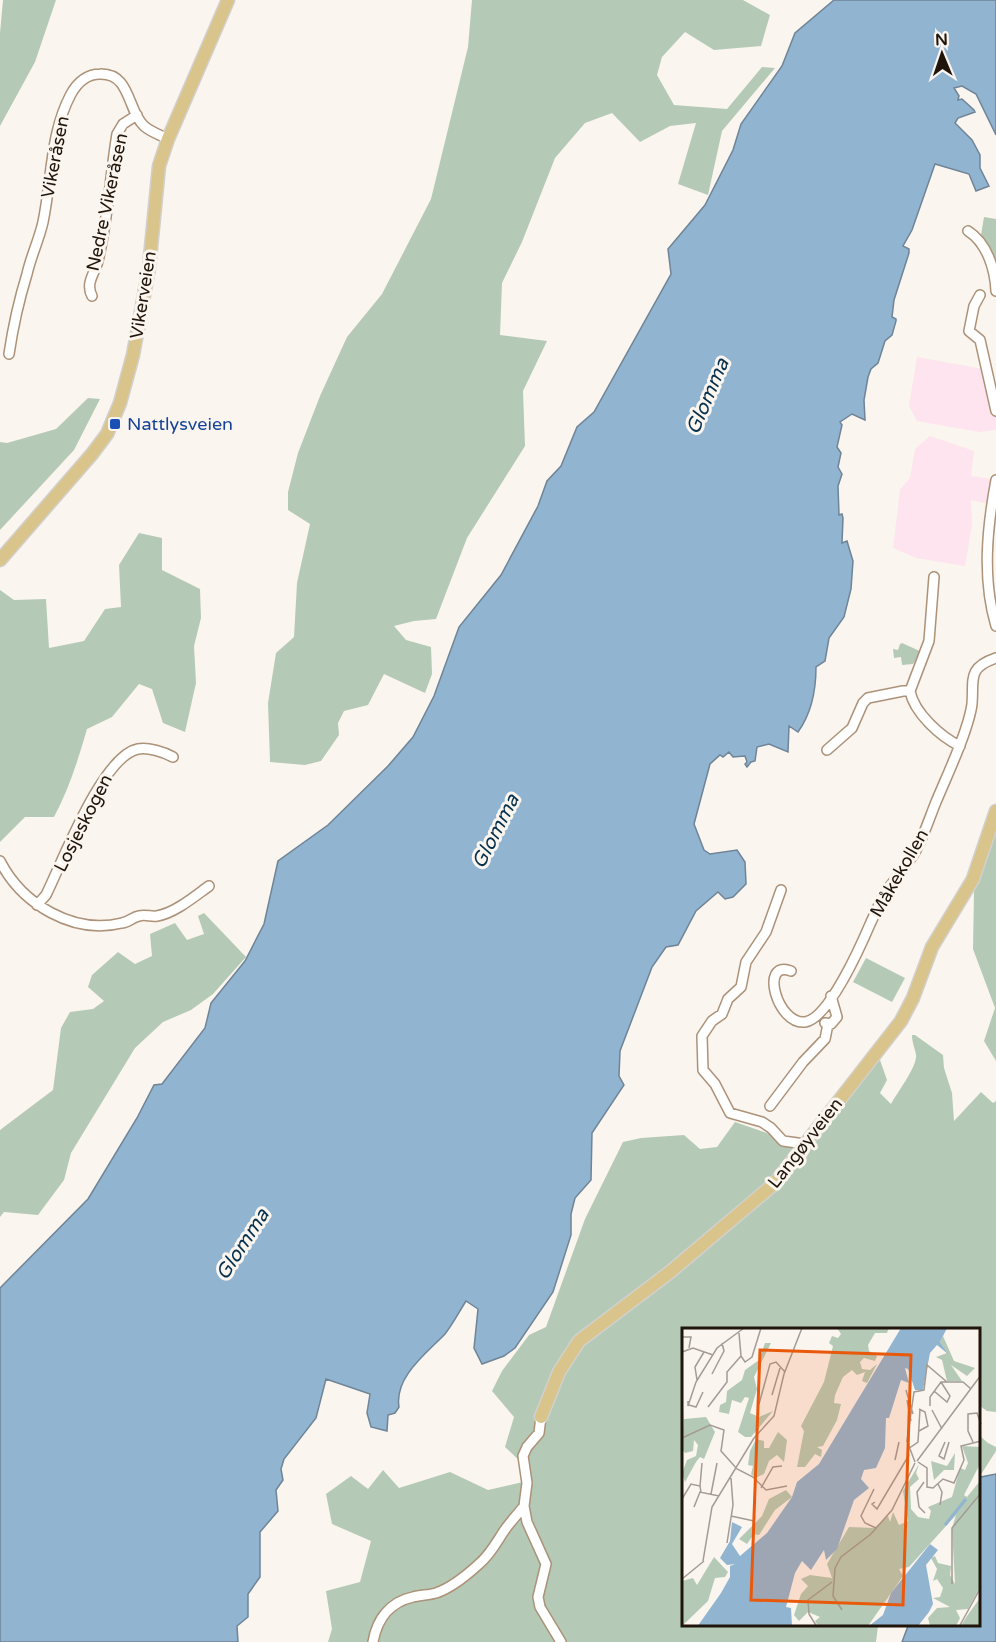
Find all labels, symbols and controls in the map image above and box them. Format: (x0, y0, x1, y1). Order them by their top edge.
north arrow (912, 24, 972, 84)
text: N (935, 30, 948, 50)
street label: Vikeråsen (36, 114, 74, 200)
street label: Nedre Vikeråsen (82, 131, 132, 273)
street label: Vikerveien (125, 249, 161, 341)
water label: Glomma (681, 354, 735, 438)
place label: Nattlysveien (127, 413, 233, 435)
marker: Nattlysveien (108, 417, 122, 431)
street label: Losjeskogen (49, 771, 117, 875)
water label: Glomma (467, 790, 525, 873)
street label: Måkekollen (865, 825, 933, 921)
street label: Langøyveien (763, 1093, 847, 1193)
water label: Glomma (211, 1204, 275, 1285)
inset map (682, 1328, 981, 1627)

